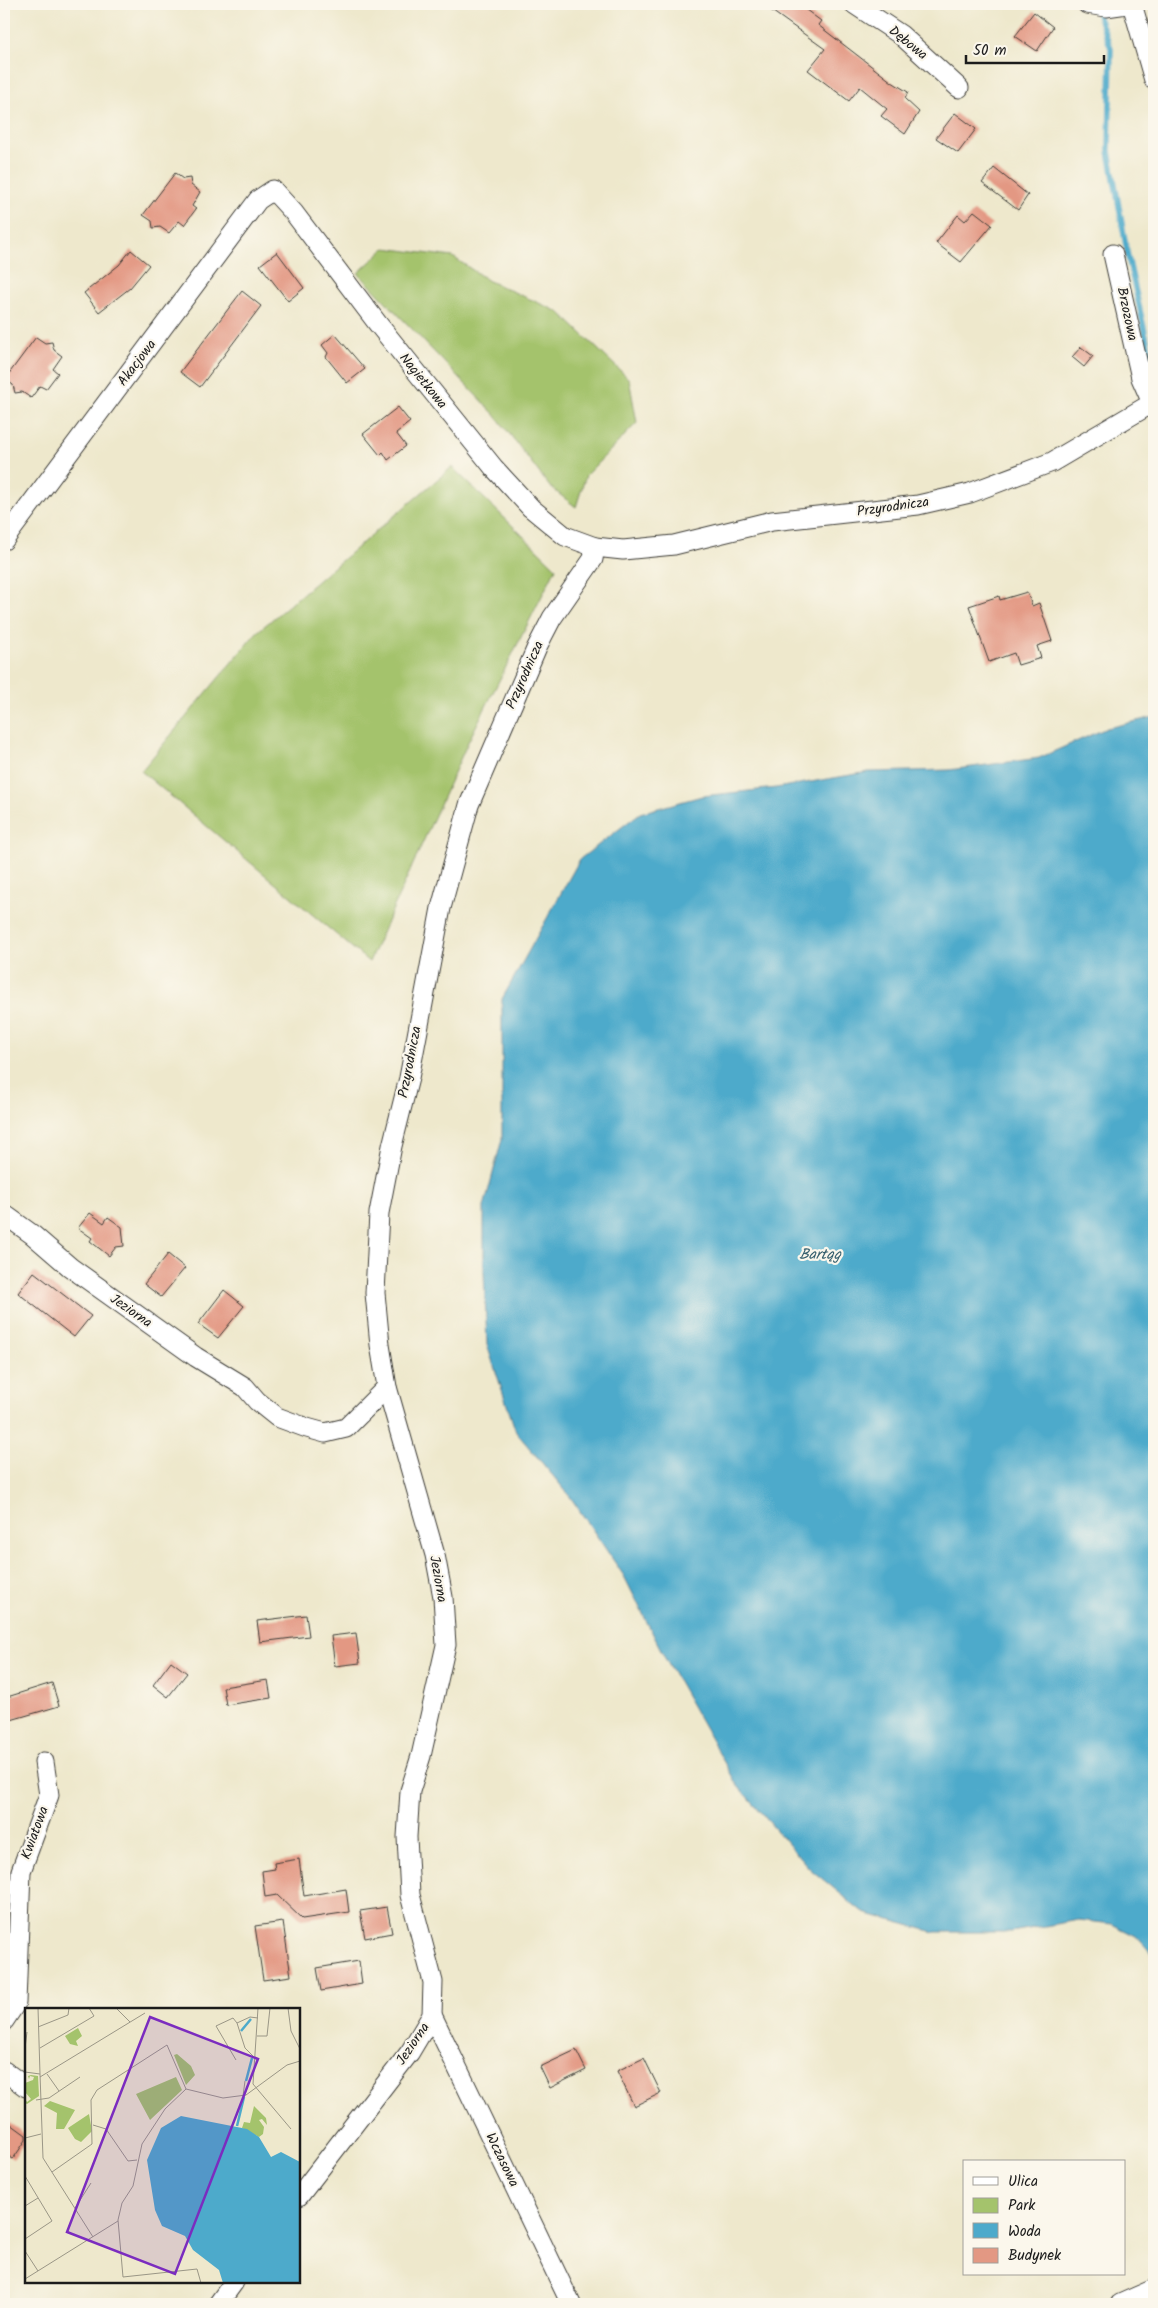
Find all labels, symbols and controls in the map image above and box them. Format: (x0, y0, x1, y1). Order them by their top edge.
street label: Dębowa (884, 20, 932, 66)
scale bar (966, 32, 1103, 64)
text: 50 m (973, 39, 1007, 63)
street label: Brzozowa (1111, 285, 1143, 343)
street label: Akacjowa (112, 335, 162, 391)
street label: Nagietkowa (393, 348, 453, 414)
street label: Przyrodnicza (855, 491, 931, 523)
street label: Przyrodnicza (500, 637, 550, 713)
street label: Przyrodnicza (392, 1024, 428, 1100)
water label: Bartąg (799, 1243, 842, 1267)
street label: Jeziorna (105, 1288, 157, 1334)
street label: Jeziorna (423, 1554, 453, 1604)
street label: Kwiatowa (15, 1803, 55, 1863)
inset map (25, 2008, 300, 2283)
street label: Jeziorna (391, 2018, 435, 2070)
street label: Wczasowa (479, 2129, 525, 2191)
legend (963, 2160, 1126, 2276)
text: Ulica (1008, 2170, 1038, 2194)
text: Park (1008, 2194, 1036, 2218)
text: Woda (1008, 2220, 1041, 2244)
text: Budynek (1008, 2244, 1062, 2268)

